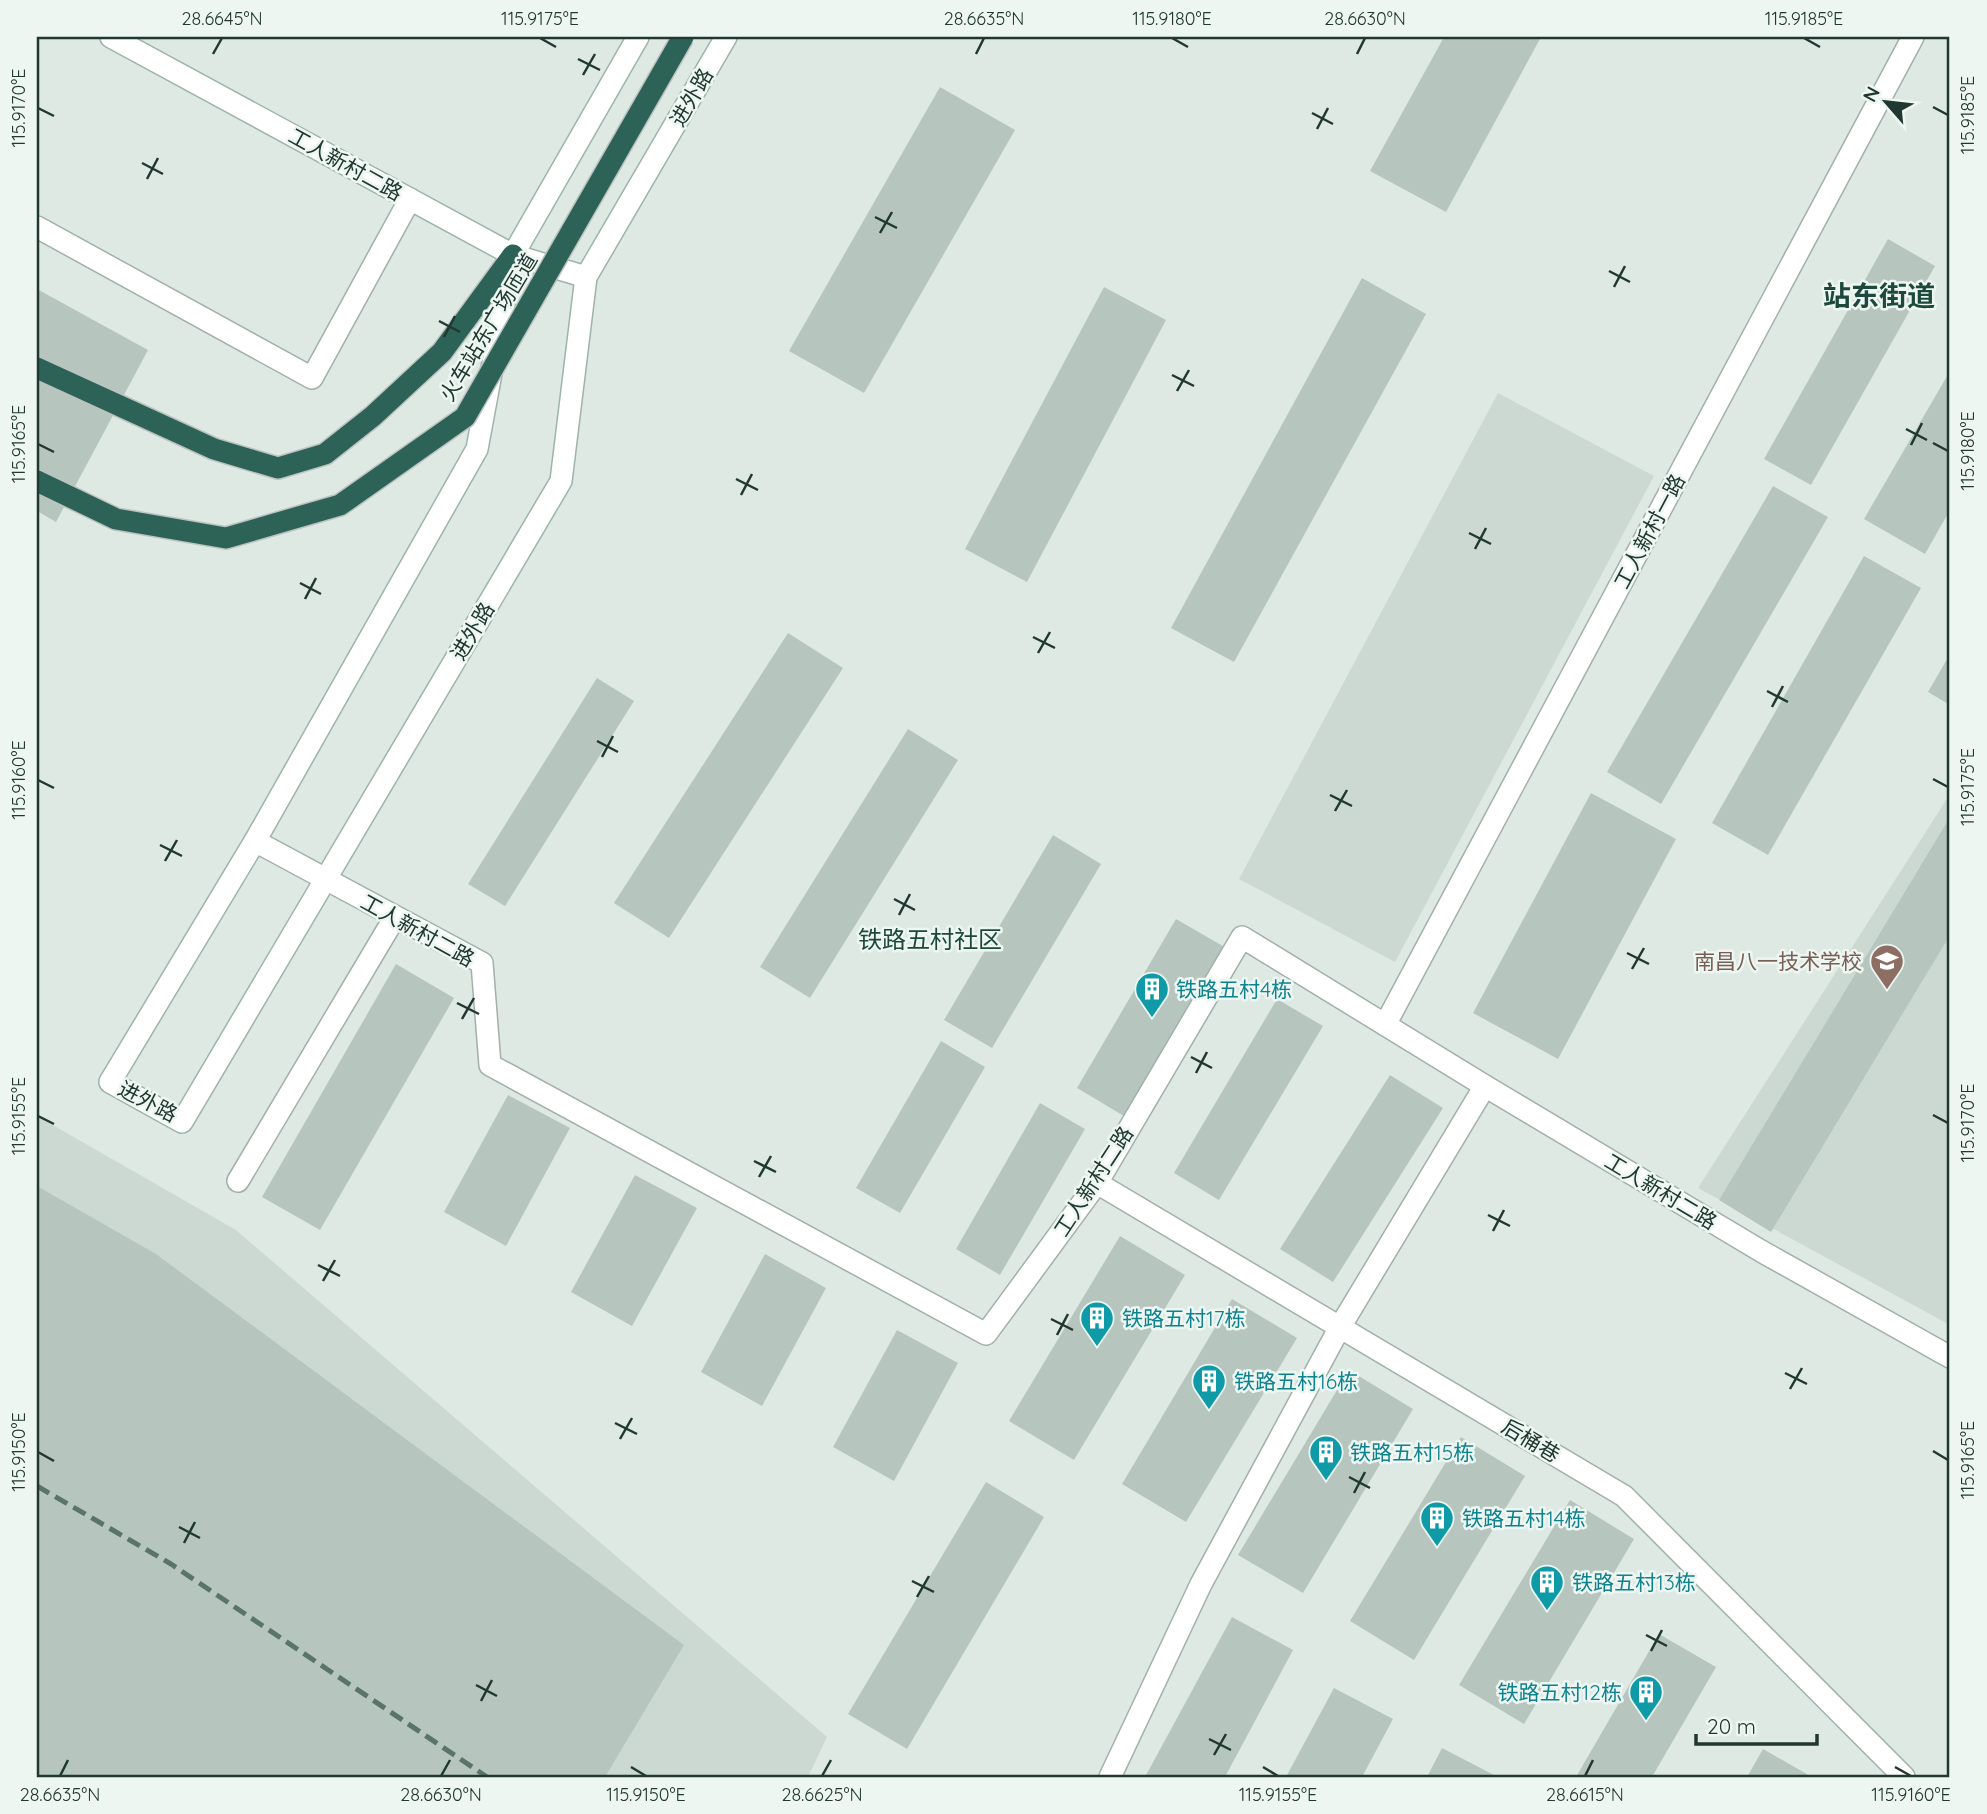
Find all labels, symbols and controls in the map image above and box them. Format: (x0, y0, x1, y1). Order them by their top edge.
text: 28.6645°N (181, 7, 263, 30)
text: 115.9175°E (501, 7, 579, 30)
text: 28.6635°N (944, 7, 1024, 30)
text: 115.9180°E (1132, 7, 1212, 30)
text: 28.6630°N (1324, 7, 1406, 30)
text: 115.9185°E (1765, 7, 1843, 30)
street label: 进外路 (664, 63, 718, 131)
north arrow (1850, 66, 1920, 136)
text: 115.9170°E (7, 69, 30, 147)
text: 115.9185°E (1956, 76, 1979, 154)
text: N (1857, 82, 1885, 106)
street label: 工人新村二路 (285, 122, 407, 206)
street label: 火车站东广场匝道 (434, 248, 542, 406)
district label: 站东街道 (1823, 278, 1935, 313)
text: 115.9165°E (7, 405, 30, 483)
text: 115.9180°E (1956, 411, 1979, 491)
street label: 工人新村一路 (1608, 469, 1690, 593)
street label: 进外路 (445, 597, 499, 665)
text: 115.9160°E (7, 740, 30, 820)
text: 115.9175°E (1956, 748, 1979, 826)
street label: 工人新村二路 (357, 888, 479, 972)
district label: 铁路五村社区 (858, 924, 1002, 954)
school or university icon: 南昌八一技术学校 (1868, 942, 1906, 991)
place label: 南昌八一技术学校 (1694, 948, 1862, 974)
building icon: 铁路五村4栋 (1133, 970, 1171, 1019)
place label: 铁路五村4栋 (1176, 976, 1292, 1002)
street label: 进外路 (114, 1075, 182, 1127)
text: 115.9155°E (7, 1077, 30, 1155)
text: 115.9170°E (1956, 1084, 1979, 1162)
street label: 工人新村二路 (1048, 1121, 1138, 1241)
street label: 工人新村二路 (1600, 1147, 1722, 1235)
building icon: 铁路五村17栋 (1078, 1299, 1116, 1348)
place label: 铁路五村17栋 (1122, 1305, 1246, 1331)
building icon: 铁路五村16栋 (1190, 1362, 1228, 1411)
place label: 铁路五村16栋 (1234, 1368, 1358, 1394)
text: 115.9150°E (7, 1412, 30, 1492)
street label: 后桶巷 (1497, 1413, 1565, 1467)
text: 115.9165°E (1956, 1421, 1979, 1499)
building icon: 铁路五村15栋 (1307, 1433, 1345, 1482)
place label: 铁路五村15栋 (1350, 1439, 1474, 1465)
building icon: 铁路五村14栋 (1418, 1499, 1456, 1548)
place label: 铁路五村14栋 (1462, 1505, 1586, 1531)
building icon: 铁路五村13栋 (1528, 1563, 1566, 1612)
place label: 铁路五村13栋 (1572, 1569, 1696, 1595)
building icon: 铁路五村12栋 (1627, 1673, 1665, 1722)
place label: 铁路五村12栋 (1498, 1679, 1622, 1705)
scale bar (1696, 1702, 1817, 1746)
text: 20 m (1707, 1713, 1756, 1739)
text: 28.6635°N (20, 1783, 100, 1806)
text: 28.6630°N (400, 1783, 482, 1806)
text: 115.9150°E (606, 1783, 686, 1806)
text: 28.6625°N (781, 1783, 863, 1806)
text: 115.9155°E (1239, 1783, 1317, 1806)
text: 28.6615°N (1546, 1783, 1624, 1806)
text: 115.9160°E (1871, 1783, 1951, 1806)

